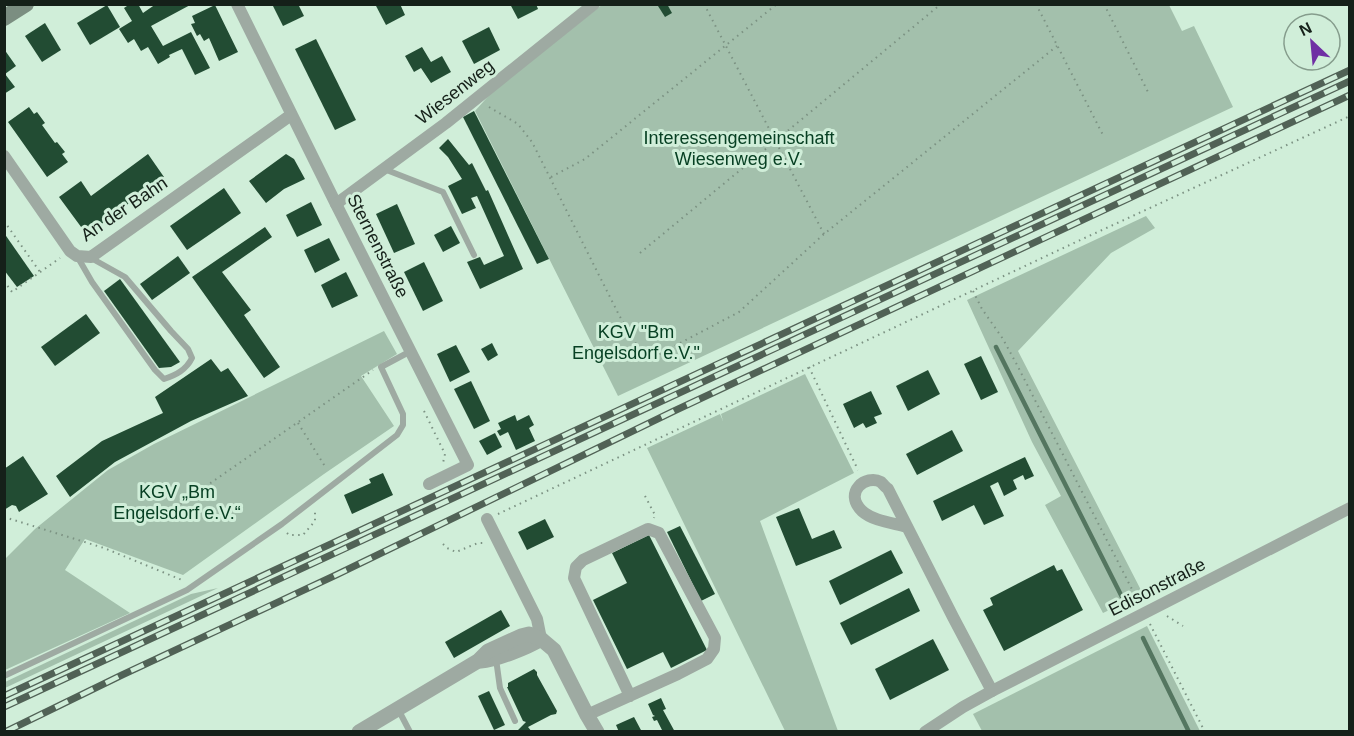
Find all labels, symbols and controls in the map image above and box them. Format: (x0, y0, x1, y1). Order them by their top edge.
north arrow (1282, 12, 1342, 72)
text: N (1297, 19, 1315, 39)
street label: Wiesenweg (412, 55, 498, 129)
park label: Interessengemeinschaft Wiesenweg e.V. (643, 128, 835, 169)
street label: An der Bahn (77, 173, 171, 245)
street label: Sternenstraße (343, 191, 413, 301)
park label: KGV "Bm Engelsdorf e.V." (572, 322, 700, 363)
park label: KGV „Bm Engelsdorf e.V.“ (113, 482, 241, 523)
street label: Edisonstraße (1105, 554, 1209, 620)

